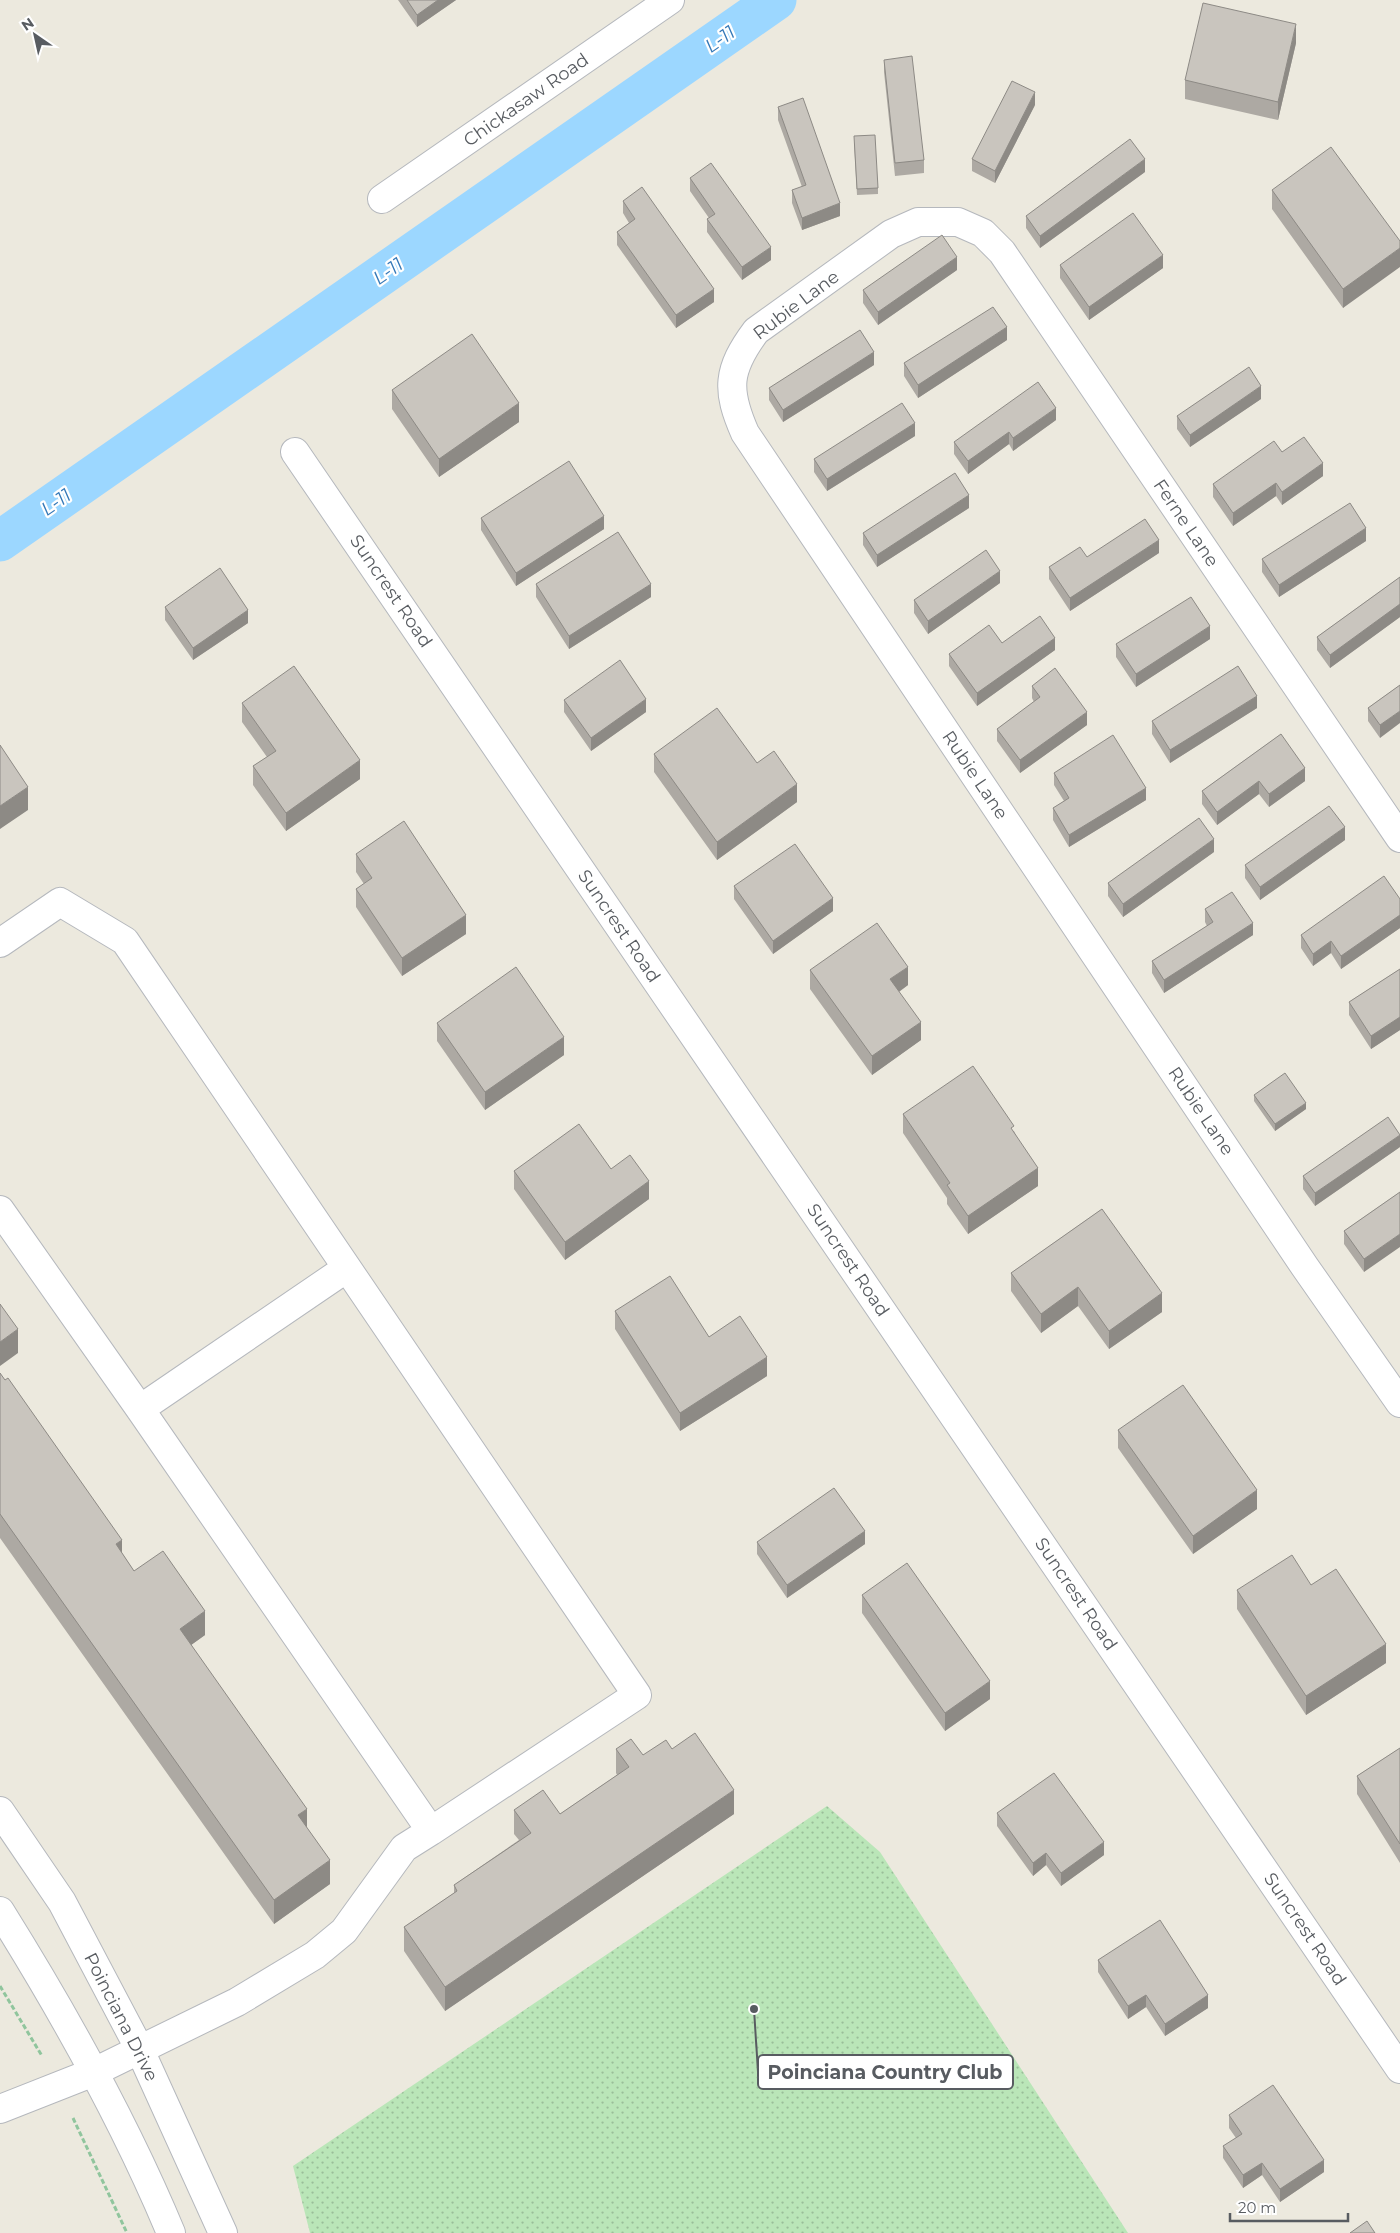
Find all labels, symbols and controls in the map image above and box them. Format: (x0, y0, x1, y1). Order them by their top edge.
north arrow (10, 10, 60, 60)
text: N (18, 14, 37, 35)
water label: L-11 (700, 20, 740, 57)
street label: Chickasaw Road (459, 49, 593, 151)
water label: L-11 (368, 252, 408, 289)
street label: Rubie Lane (749, 265, 843, 344)
street label: Ferne Lane (1149, 475, 1223, 571)
water label: L-11 (36, 483, 76, 520)
street label: Suncrest Road (345, 530, 437, 652)
street label: Rubie Lane (937, 727, 1013, 824)
street label: Suncrest Road (573, 865, 665, 987)
street label: Rubie Lane (1163, 1063, 1239, 1160)
street label: Suncrest Road (802, 1199, 894, 1321)
street label: Suncrest Road (1030, 1533, 1122, 1655)
street label: Suncrest Road (1259, 1868, 1351, 1990)
street label: Poinciana Drive (79, 1949, 163, 2085)
callout: Poinciana Country Club (758, 2055, 1013, 2089)
text: Poinciana Country Club (768, 2061, 1002, 2084)
scale bar (1230, 2190, 1348, 2222)
text: 20 m (1238, 2198, 1276, 2217)

